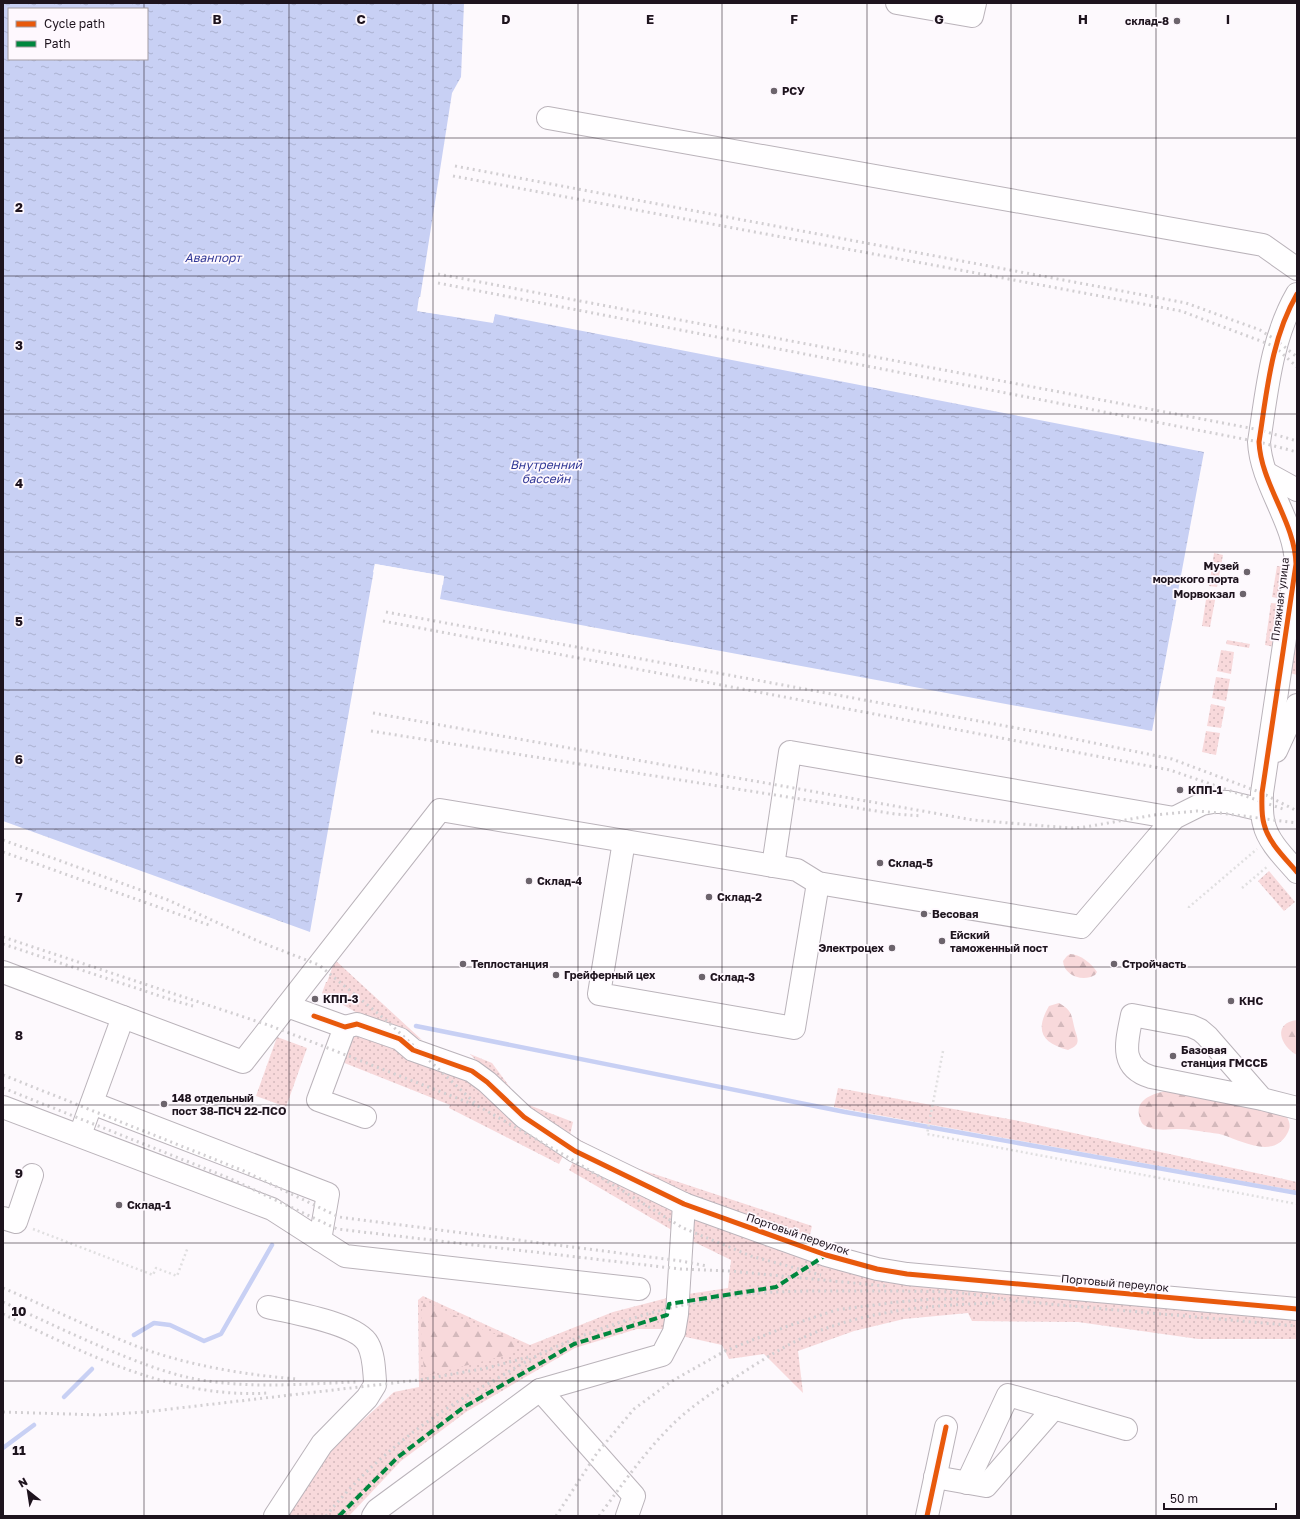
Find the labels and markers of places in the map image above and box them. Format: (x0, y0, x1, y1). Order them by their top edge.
place label: склад-8 (1125, 14, 1169, 27)
marker: склад-8 (1172, 16, 1182, 26)
place label: РСУ (782, 84, 805, 97)
marker: РСУ (769, 86, 779, 96)
place label: Музей морского порта (1153, 559, 1239, 585)
marker: Музей морского порта (1242, 567, 1252, 577)
place label: Морвокзал (1174, 587, 1235, 600)
marker: Морвокзал (1238, 589, 1248, 599)
place label: КПП-1 (1188, 783, 1223, 796)
marker: КПП-1 (1175, 785, 1185, 795)
place label: Склад-5 (888, 856, 933, 869)
marker: Склад-5 (875, 858, 885, 868)
place label: Склад-4 (537, 874, 582, 887)
marker: Склад-4 (524, 876, 534, 886)
place label: Склад-2 (717, 890, 762, 903)
marker: Склад-2 (704, 892, 714, 902)
place label: Весовая (932, 907, 978, 920)
marker: Весовая (919, 909, 929, 919)
place label: Ейский таможенный пост (950, 928, 1048, 954)
marker: Ейский таможенный пост (937, 936, 947, 946)
place label: Электроцех (818, 941, 885, 954)
marker: Электроцех (887, 943, 897, 953)
place label: Теплостанция (471, 957, 548, 970)
place label: Стройчасть (1122, 957, 1186, 970)
marker: Теплостанция (458, 959, 468, 969)
marker: Стройчасть (1109, 959, 1119, 969)
place label: Грейферный цех (564, 968, 656, 981)
marker: Грейферный цех (551, 970, 561, 980)
place label: Склад-3 (710, 970, 755, 983)
marker: Склад-3 (697, 972, 707, 982)
place label: КПП-3 (323, 992, 359, 1005)
marker: КПП-3 (310, 994, 320, 1004)
place label: КНС (1239, 994, 1263, 1007)
marker: КНС (1226, 996, 1236, 1006)
place label: Базовая станция ГМССБ (1181, 1043, 1268, 1069)
marker: Базовая станция ГМССБ (1168, 1051, 1178, 1061)
place label: 148 отдельный пост 38-ПСЧ 22-ПСО (172, 1091, 286, 1117)
marker: 148 отдельный пост 38-ПСЧ 22-ПСО (159, 1099, 169, 1109)
place label: Склад-1 (127, 1198, 171, 1211)
marker: Склад-1 (114, 1200, 124, 1210)

